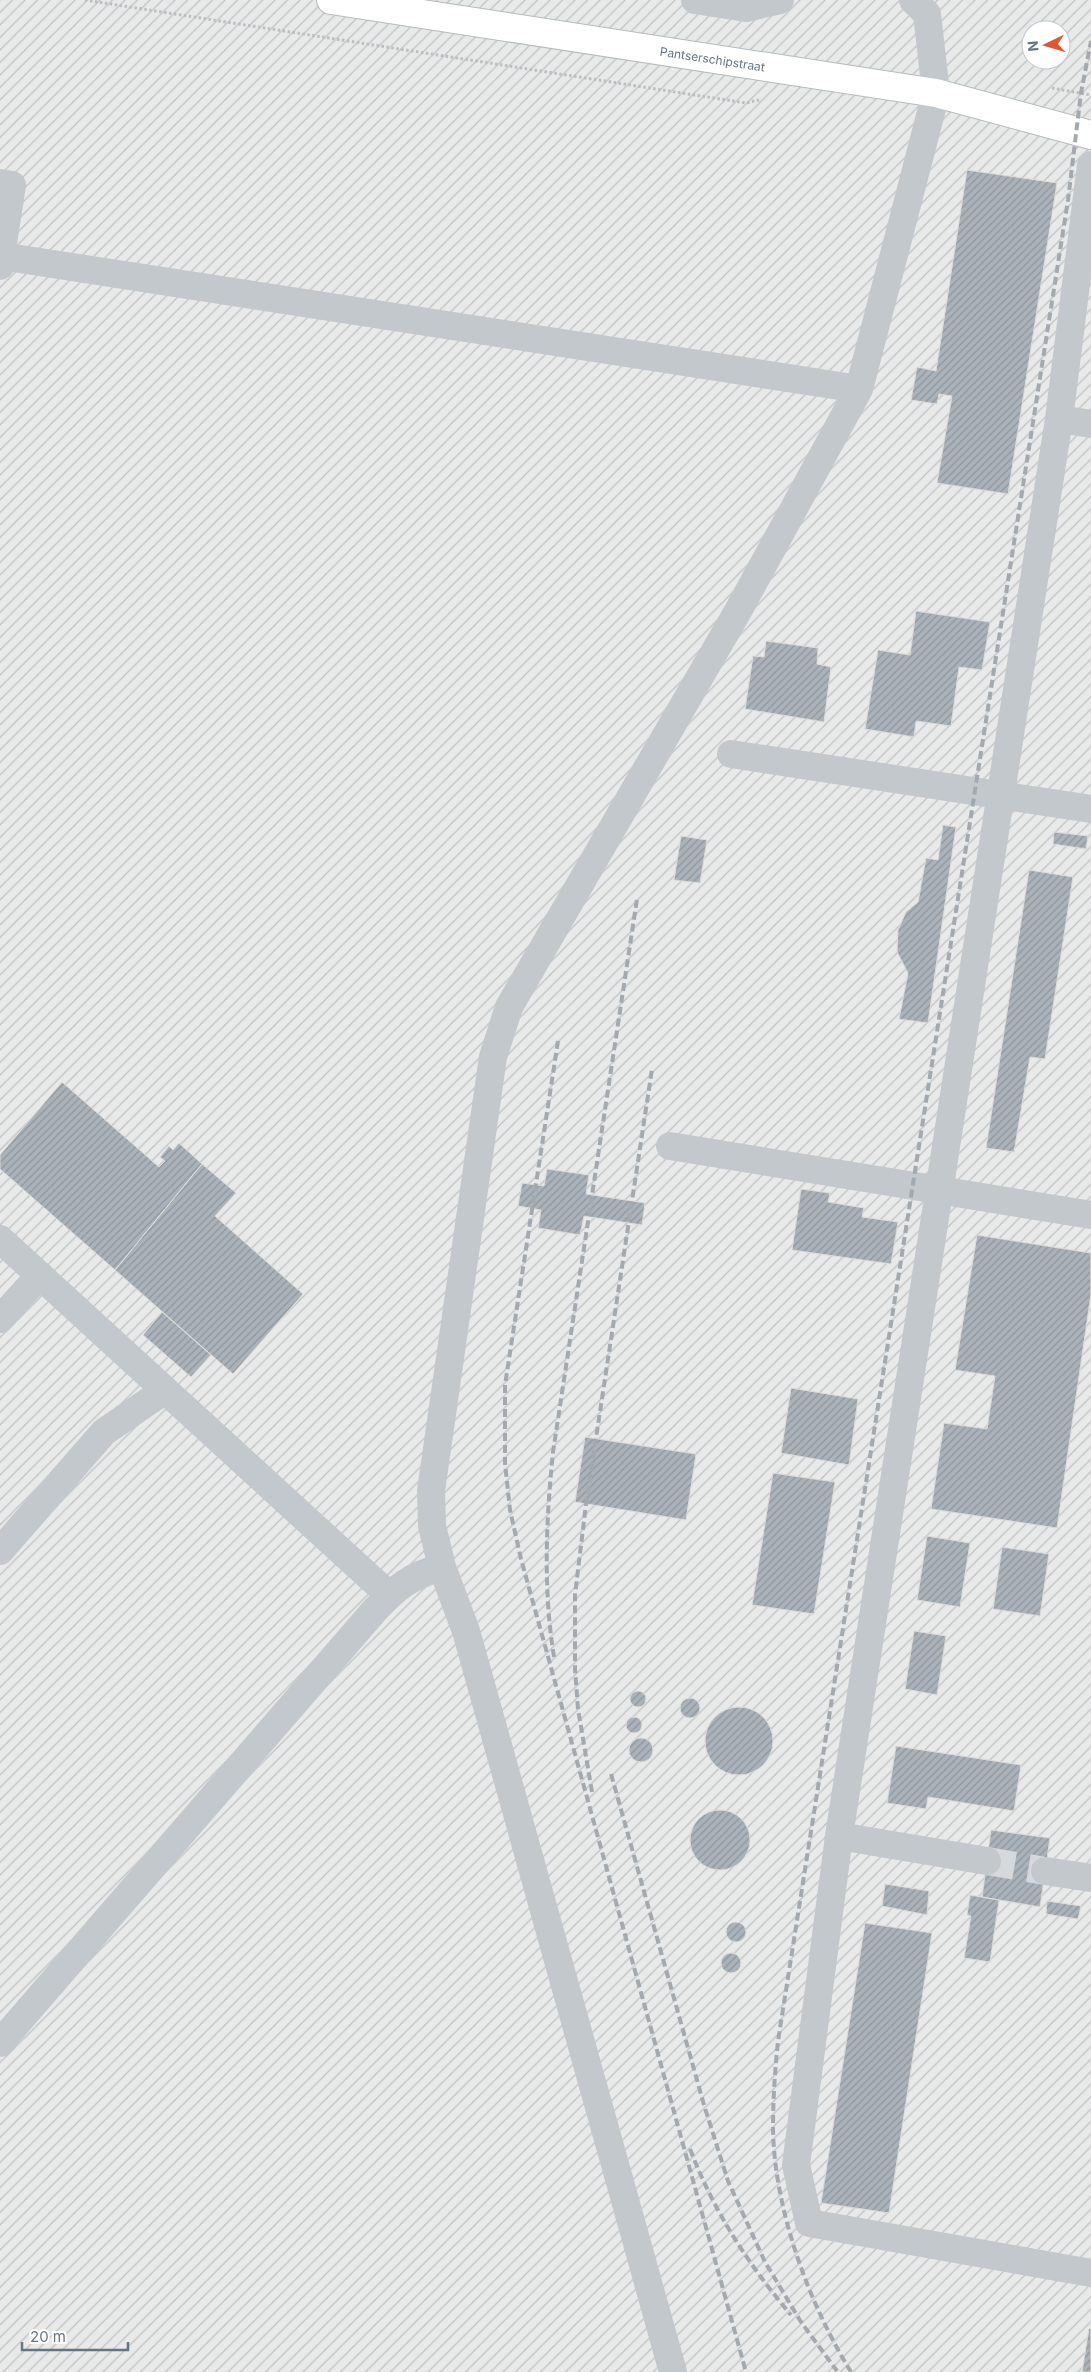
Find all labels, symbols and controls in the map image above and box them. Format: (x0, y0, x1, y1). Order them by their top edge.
north arrow (1021, 20, 1071, 70)
text: N (1024, 40, 1041, 52)
street label: Pantserschipstraat (659, 43, 766, 74)
scale bar (22, 2320, 129, 2352)
text: 20 m (30, 2327, 66, 2346)

